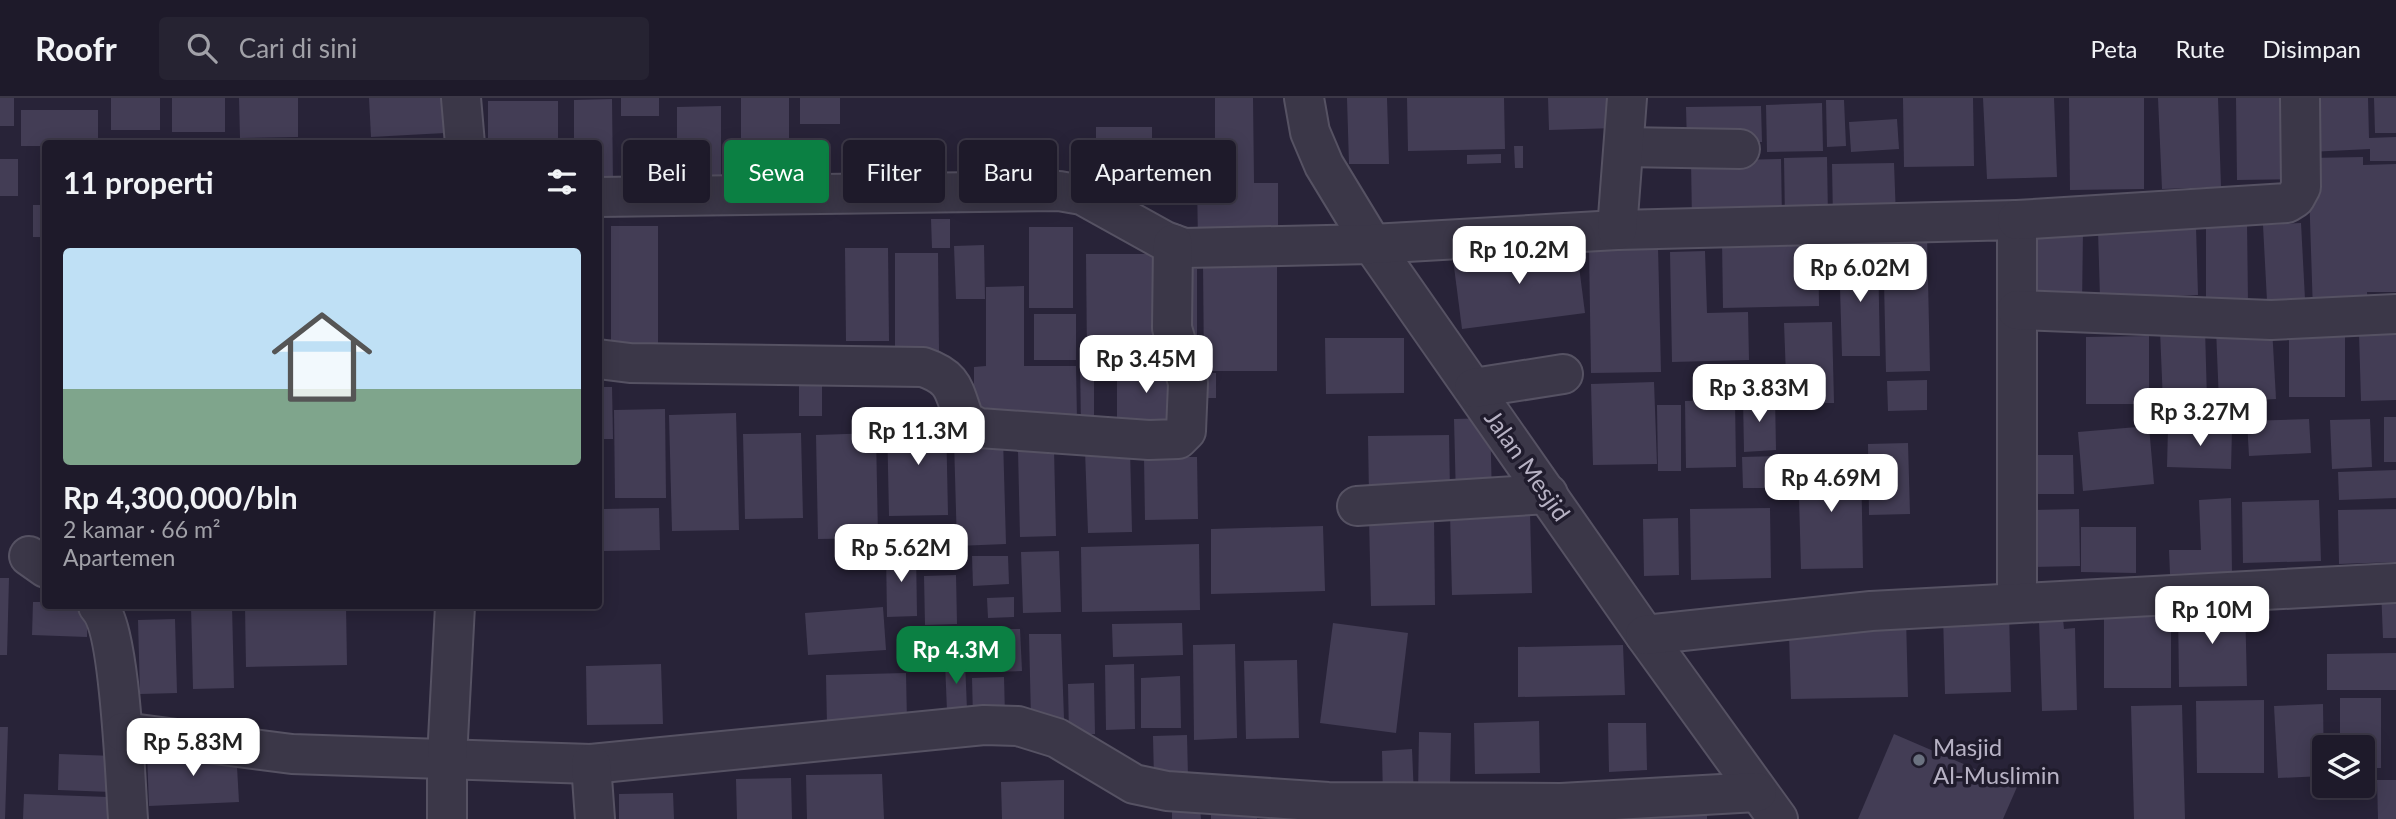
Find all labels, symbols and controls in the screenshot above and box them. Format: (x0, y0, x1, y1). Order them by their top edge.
search box (159, 17, 649, 80)
text: Roofr (35, 28, 117, 68)
icon: search (183, 29, 221, 67)
text: Cari di sini (239, 32, 357, 64)
text: Peta (2091, 34, 2137, 63)
text: Rute (2175, 34, 2225, 63)
text: Disimpan (2263, 34, 2361, 63)
chip: Beli (623, 140, 710, 203)
chip: Sewa (724, 140, 829, 203)
chip: Filter (843, 140, 945, 203)
chip: Baru (959, 140, 1057, 203)
chip: Apartemen (1071, 140, 1236, 203)
icon: filters (543, 163, 581, 201)
text: 11 properti (63, 164, 214, 200)
pin: Rp 10.2M (1447, 226, 1591, 286)
text: Rp 10.2M (1469, 235, 1569, 263)
pin: Rp 6.02M (1788, 244, 1932, 304)
text: Rp 6.02M (1810, 253, 1910, 281)
icon: home (259, 294, 385, 420)
pin: Rp 3.45M (1074, 336, 1218, 395)
text: Rp 3.45M (1096, 344, 1196, 372)
pin: Rp 3.83M (1687, 364, 1831, 424)
text: Rp 3.83M (1709, 373, 1809, 401)
pin: Rp 3.27M (2128, 388, 2272, 448)
text: Rp 3.27M (2150, 397, 2250, 425)
street label: Jalan Mesjid (1479, 404, 1577, 526)
pin: Rp 11.3M (846, 408, 990, 467)
text: Rp 11.3M (868, 416, 968, 444)
pin: Rp 4.69M (1759, 454, 1903, 514)
text: Rp 4.69M (1781, 463, 1881, 491)
text: Rp 4,300,000/bln (63, 479, 298, 515)
text: 2 kamar · 66 m² (63, 515, 221, 543)
pin: Rp 5.62M (829, 524, 973, 584)
text: Rp 5.62M (851, 533, 951, 561)
text: Apartemen (63, 543, 175, 571)
pin: Rp 10M (2155, 587, 2269, 646)
text: Rp 10M (2171, 595, 2253, 623)
pin: Rp 4.3M (891, 626, 1021, 686)
text: Rp 4.3M (912, 635, 1000, 663)
pin: Rp 5.83M (121, 718, 265, 778)
text: Rp 5.83M (143, 727, 243, 755)
place label: Masjid Al-Muslimin (1933, 732, 2060, 789)
map controls (2312, 735, 2375, 798)
button: layers (2312, 735, 2375, 798)
marker: Masjid Al-Muslimin (1911, 752, 1927, 768)

